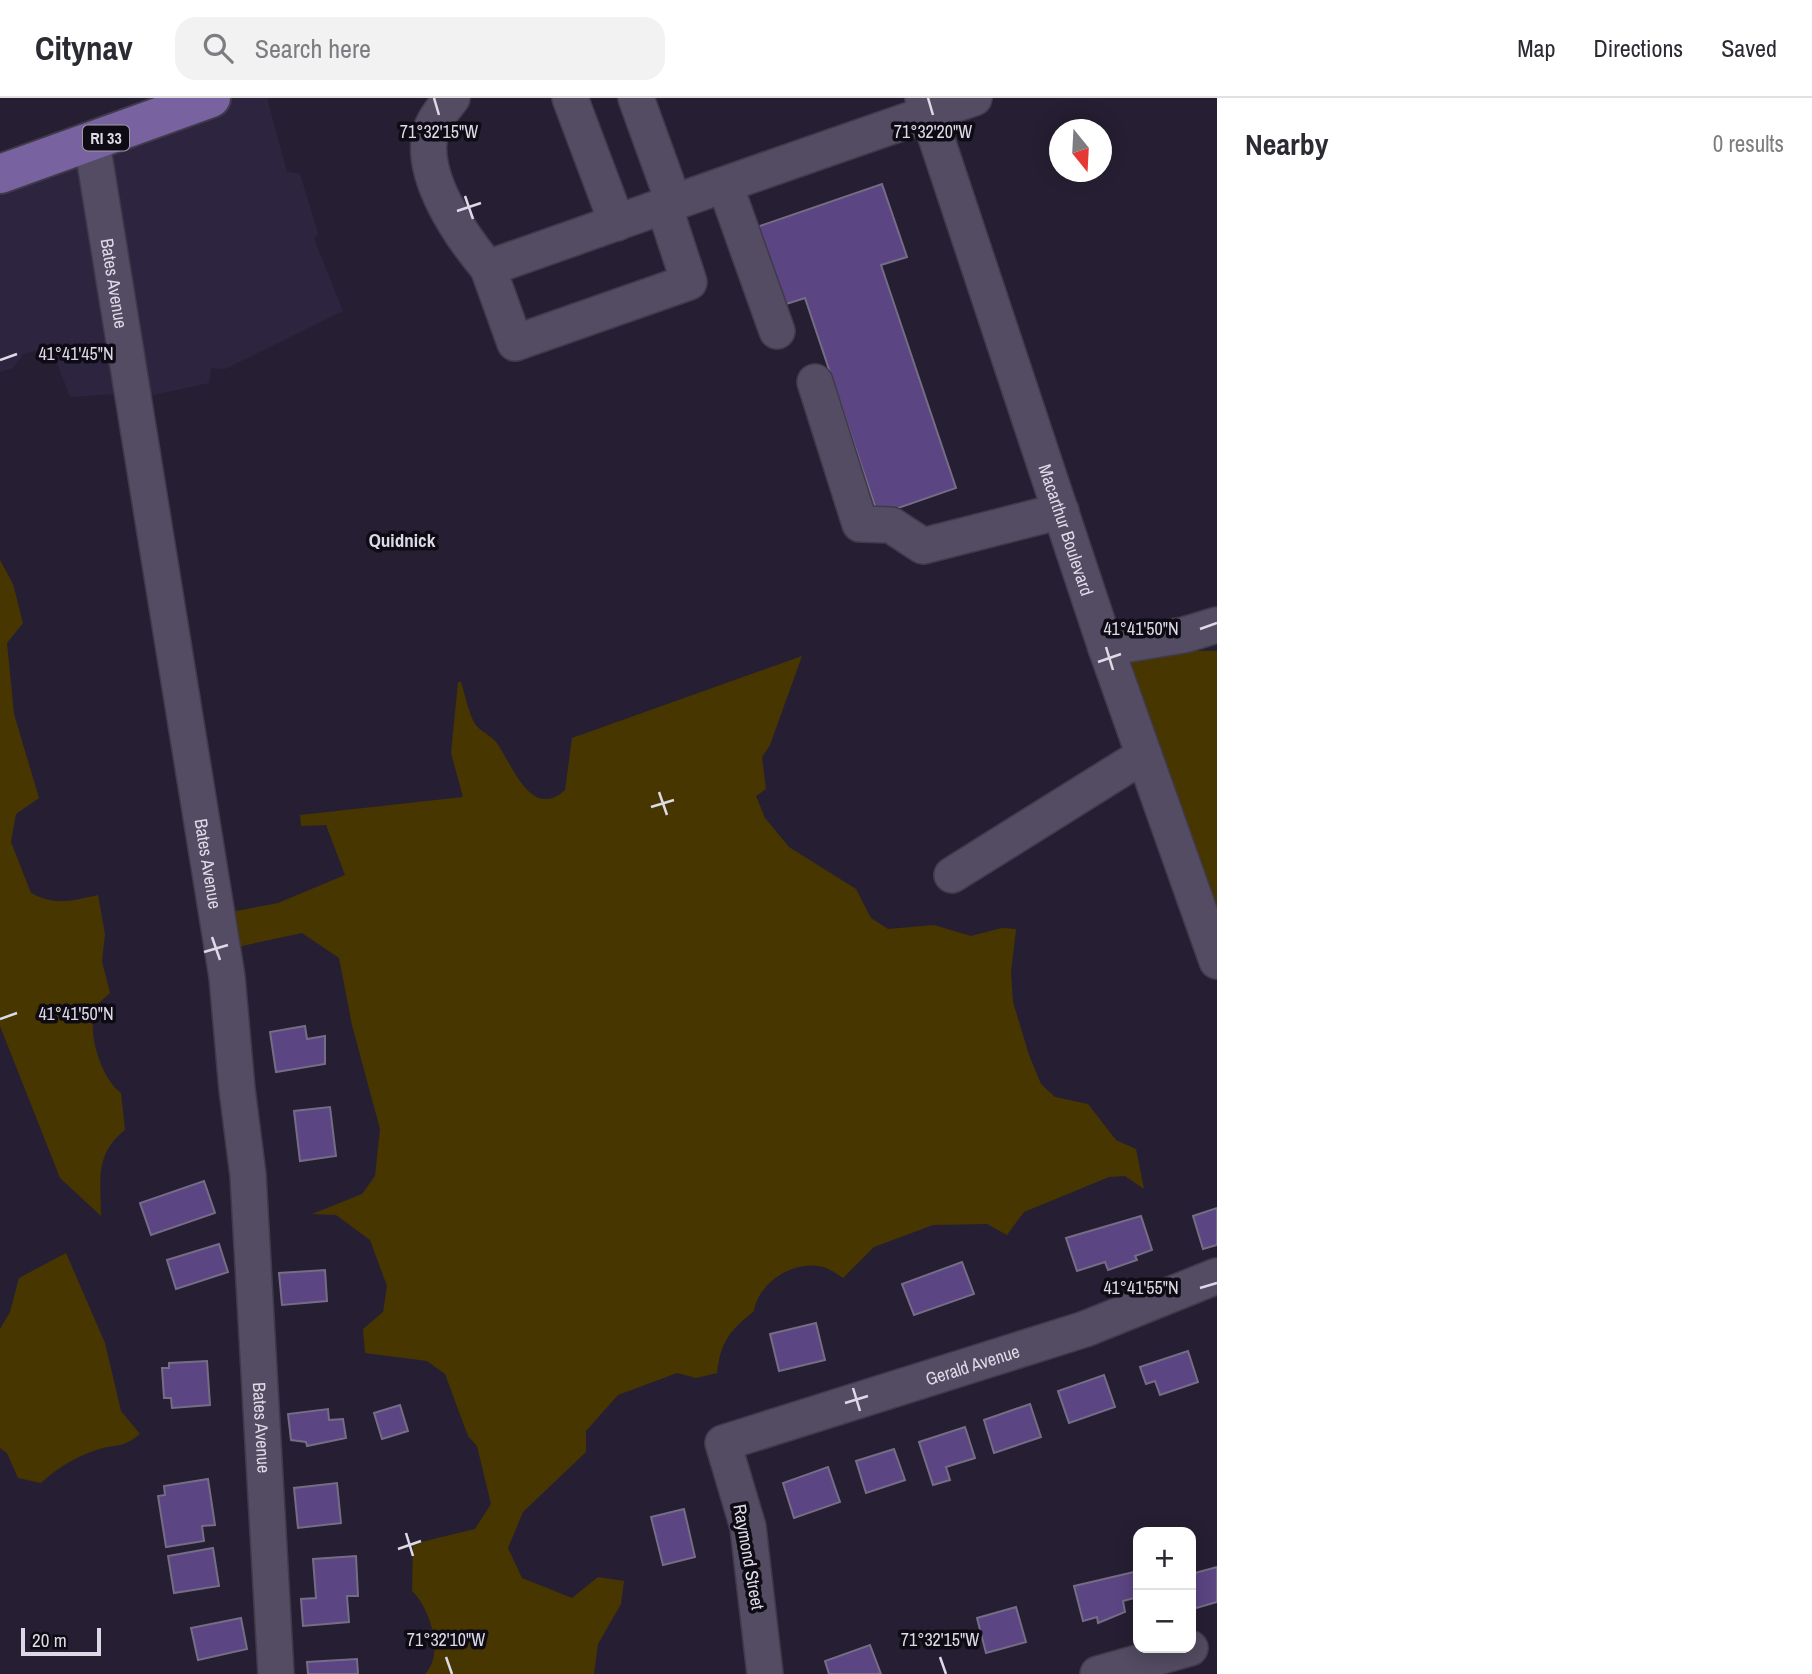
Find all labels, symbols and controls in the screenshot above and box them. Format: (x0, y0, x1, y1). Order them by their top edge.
search box (175, 17, 665, 80)
text: Citynav (35, 26, 133, 70)
icon: search (199, 29, 237, 67)
text: Search here (255, 31, 371, 66)
text: Map (1517, 32, 1555, 64)
text: Directions (1593, 32, 1683, 64)
text: Saved (1721, 32, 1777, 64)
text: 71°32'15"W (400, 119, 478, 144)
text: 71°32'20"W (894, 119, 972, 144)
north arrow (1049, 119, 1112, 182)
text: Nearby (1245, 124, 1328, 164)
road number: RI 33 (83, 126, 129, 150)
text: 0 results (1713, 128, 1784, 159)
street label: Bates Avenue (95, 236, 134, 330)
text: 41°41'45"N (38, 341, 114, 366)
street label: Macarthur Boulevard (1033, 461, 1100, 599)
district label: Quidnick (369, 527, 436, 553)
text: 41°41'50"N (1103, 616, 1179, 641)
street label: Bates Avenue (189, 817, 228, 911)
text: 41°41'50"N (38, 1001, 114, 1026)
text: 41°41'55"N (1103, 1275, 1179, 1300)
street label: Gerald Avenue (922, 1338, 1023, 1391)
street label: Bates Avenue (247, 1381, 277, 1474)
street label: Raymond Street (727, 1502, 771, 1612)
map controls (1133, 1527, 1196, 1653)
button: + (1133, 1527, 1196, 1590)
button: − (1133, 1590, 1196, 1653)
scale bar (21, 1625, 102, 1657)
text: 20 m (32, 1627, 67, 1653)
text: 71°32'10"W (407, 1627, 485, 1652)
text: 71°32'15"W (901, 1627, 979, 1652)

